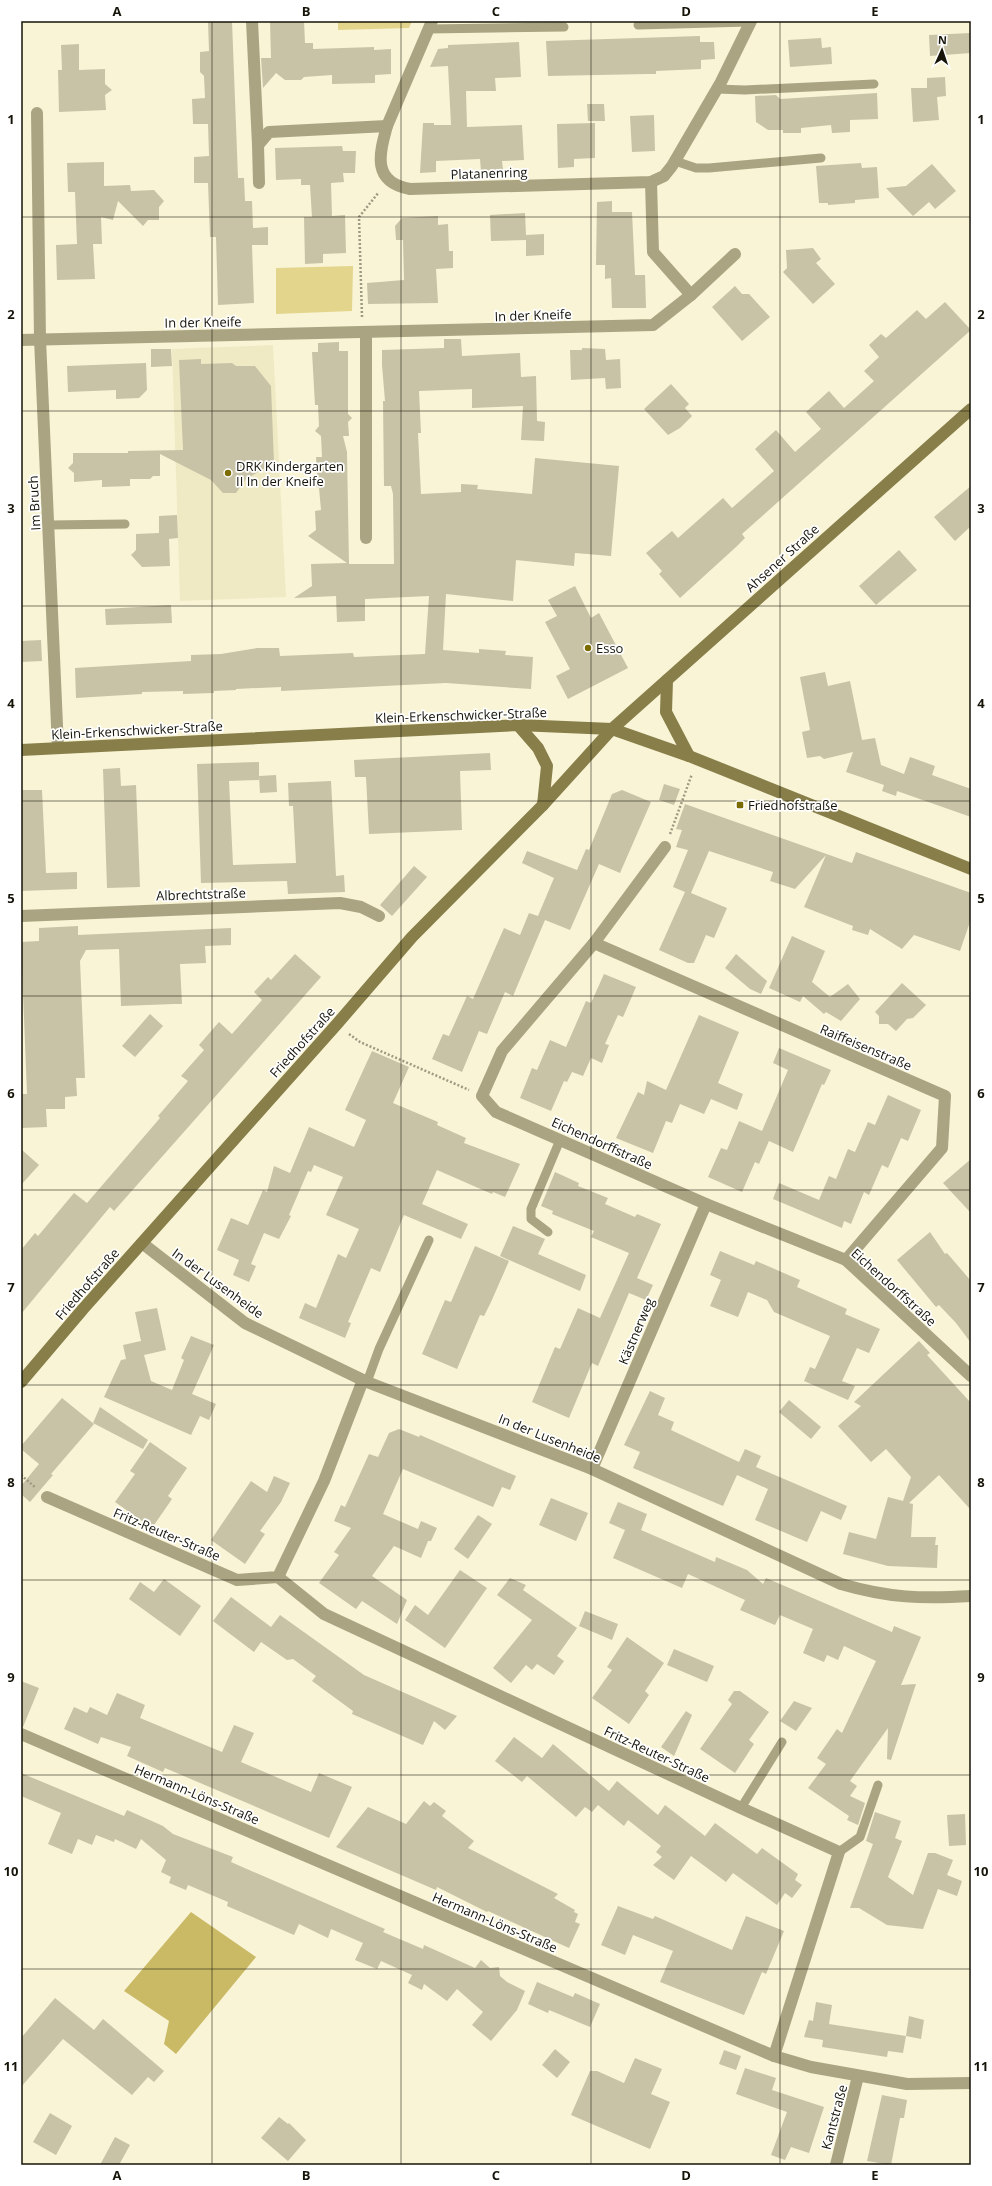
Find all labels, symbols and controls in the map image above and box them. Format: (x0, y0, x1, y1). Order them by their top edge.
text: A (113, 2, 122, 20)
text: B (302, 2, 311, 20)
text: C (492, 2, 500, 20)
text: D (681, 2, 691, 20)
text: E (871, 2, 879, 20)
north arrow (922, 30, 962, 70)
text: N (938, 32, 947, 47)
text: 1 (7, 110, 15, 128)
text: 1 (977, 110, 985, 128)
street label: Platanenring (450, 163, 528, 183)
text: 2 (7, 305, 15, 323)
street label: In der Kneife (494, 305, 572, 325)
text: 2 (977, 305, 985, 323)
street label: In der Kneife (164, 312, 242, 332)
place label: DRK Kindergarten II In der Kneife (236, 457, 344, 490)
marker: DRK Kindergarten II In der Kneife (223, 468, 233, 478)
street label: Im Bruch (24, 475, 44, 531)
text: 3 (7, 499, 15, 517)
text: 3 (977, 499, 985, 517)
street label: Ahsener Straße (741, 520, 823, 596)
place label: Esso (596, 639, 624, 657)
marker: Esso (583, 643, 593, 653)
text: 4 (7, 694, 15, 712)
text: 4 (977, 694, 985, 712)
street label: Klein-Erkenschwicker-Straße (375, 703, 547, 727)
street label: Klein-Erkenschwicker-Straße (51, 717, 223, 743)
place label: Friedhofstraße (748, 796, 837, 814)
marker: Friedhofstraße (735, 800, 745, 810)
street label: Albrechtstraße (156, 883, 246, 905)
text: 5 (7, 889, 15, 907)
text: 5 (977, 889, 985, 907)
street label: Friedhofstraße (265, 1003, 339, 1081)
street label: Raiffeisenstraße (817, 1020, 915, 1074)
text: 6 (7, 1084, 15, 1102)
text: 6 (977, 1084, 985, 1102)
street label: Eichendorffstraße (549, 1113, 655, 1173)
street label: Friedhofstraße (51, 1244, 123, 1324)
street label: In der Lusenheide (169, 1244, 267, 1322)
street label: Eichendorffstraße (848, 1244, 940, 1330)
text: 7 (7, 1278, 15, 1296)
text: 7 (977, 1278, 985, 1296)
street label: Kästnerweg (614, 1295, 658, 1367)
street label: In der Lusenheide (496, 1409, 604, 1467)
text: 8 (7, 1473, 15, 1491)
text: 8 (977, 1473, 985, 1491)
street label: Fritz-Reuter-Straße (111, 1503, 223, 1565)
text: 9 (7, 1668, 15, 1686)
text: 9 (977, 1668, 985, 1686)
street label: Fritz-Reuter-Straße (601, 1722, 713, 1786)
street label: Hermann-Löns-Straße (132, 1759, 262, 1829)
text: 10 (4, 1862, 18, 1880)
text: 10 (974, 1862, 988, 1880)
street label: Hermann-Löns-Straße (430, 1887, 560, 1957)
text: 11 (4, 2057, 18, 2075)
text: 11 (974, 2057, 988, 2075)
street label: Kantstraße (817, 2083, 851, 2151)
text: A (113, 2166, 122, 2184)
text: B (302, 2166, 311, 2184)
text: C (492, 2166, 500, 2184)
text: D (681, 2166, 691, 2184)
text: E (871, 2166, 879, 2184)

